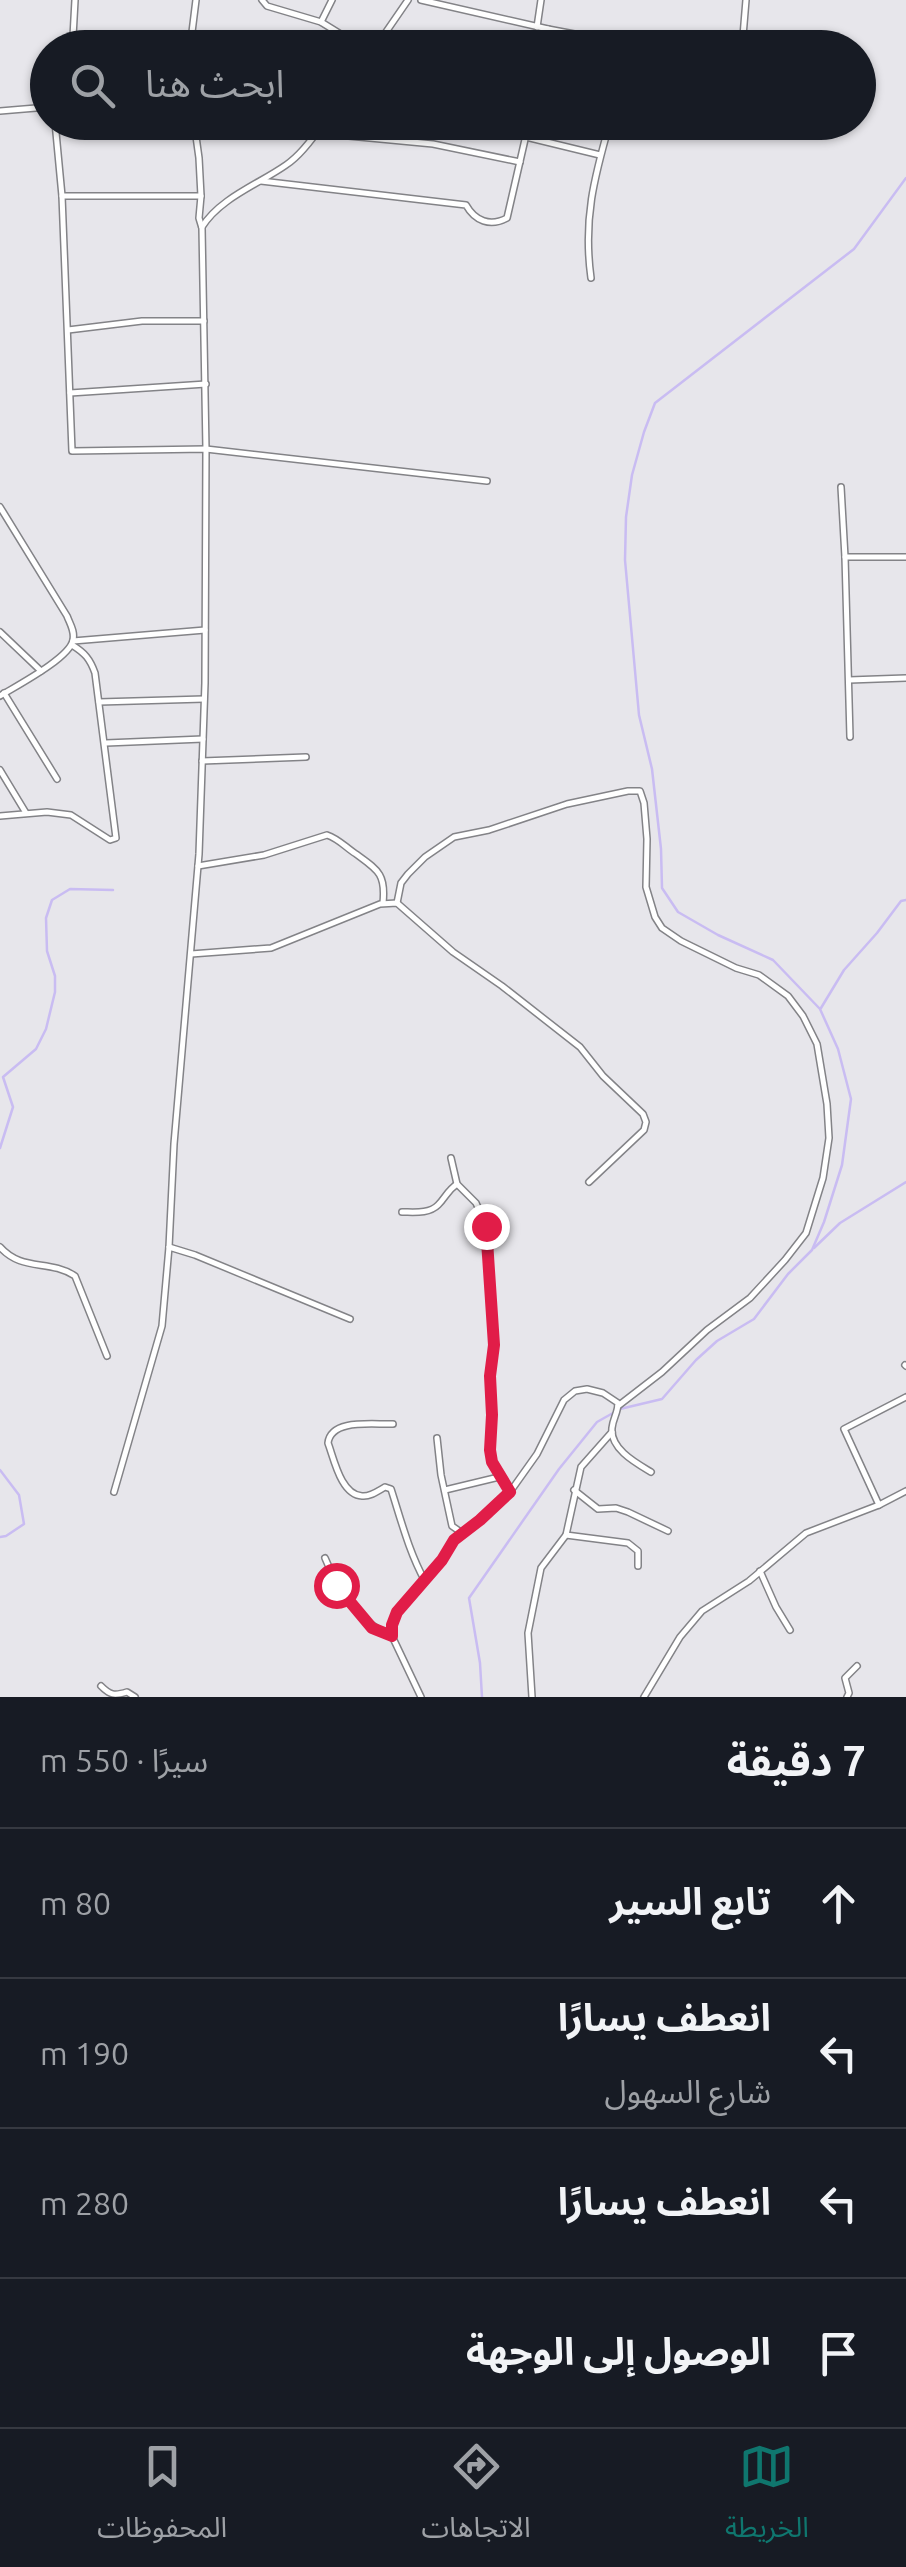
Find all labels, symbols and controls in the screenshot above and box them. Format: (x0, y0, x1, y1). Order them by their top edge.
search box (30, 30, 876, 140)
icon: search (65, 58, 120, 113)
text: ابحث هنا (145, 62, 285, 104)
route end (464, 1204, 510, 1250)
route start (314, 1563, 360, 1609)
text: 7 دقيقة (727, 1737, 866, 1784)
text: سيرًا · 550 m (40, 1742, 208, 1778)
icon: ahead (811, 1876, 866, 1931)
text: تابع السير (610, 1880, 771, 1922)
text: 80 m (40, 1885, 111, 1921)
text: انعطف يسارًا (558, 1996, 771, 2038)
icon: left (811, 2026, 866, 2081)
text: 190 m (40, 2035, 129, 2071)
text: شارع السهول (605, 2073, 771, 2109)
icon: left (811, 2176, 866, 2231)
text: انعطف يسارًا (558, 2180, 771, 2222)
text: 280 m (40, 2185, 129, 2221)
icon: arrive (811, 2326, 866, 2381)
text: الوصول إلى الوجهة (466, 2330, 771, 2372)
tab: المحفوظات (97, 2439, 227, 2558)
tab: الاتجاهات (421, 2439, 531, 2558)
tab: الخريطة (725, 2439, 809, 2558)

